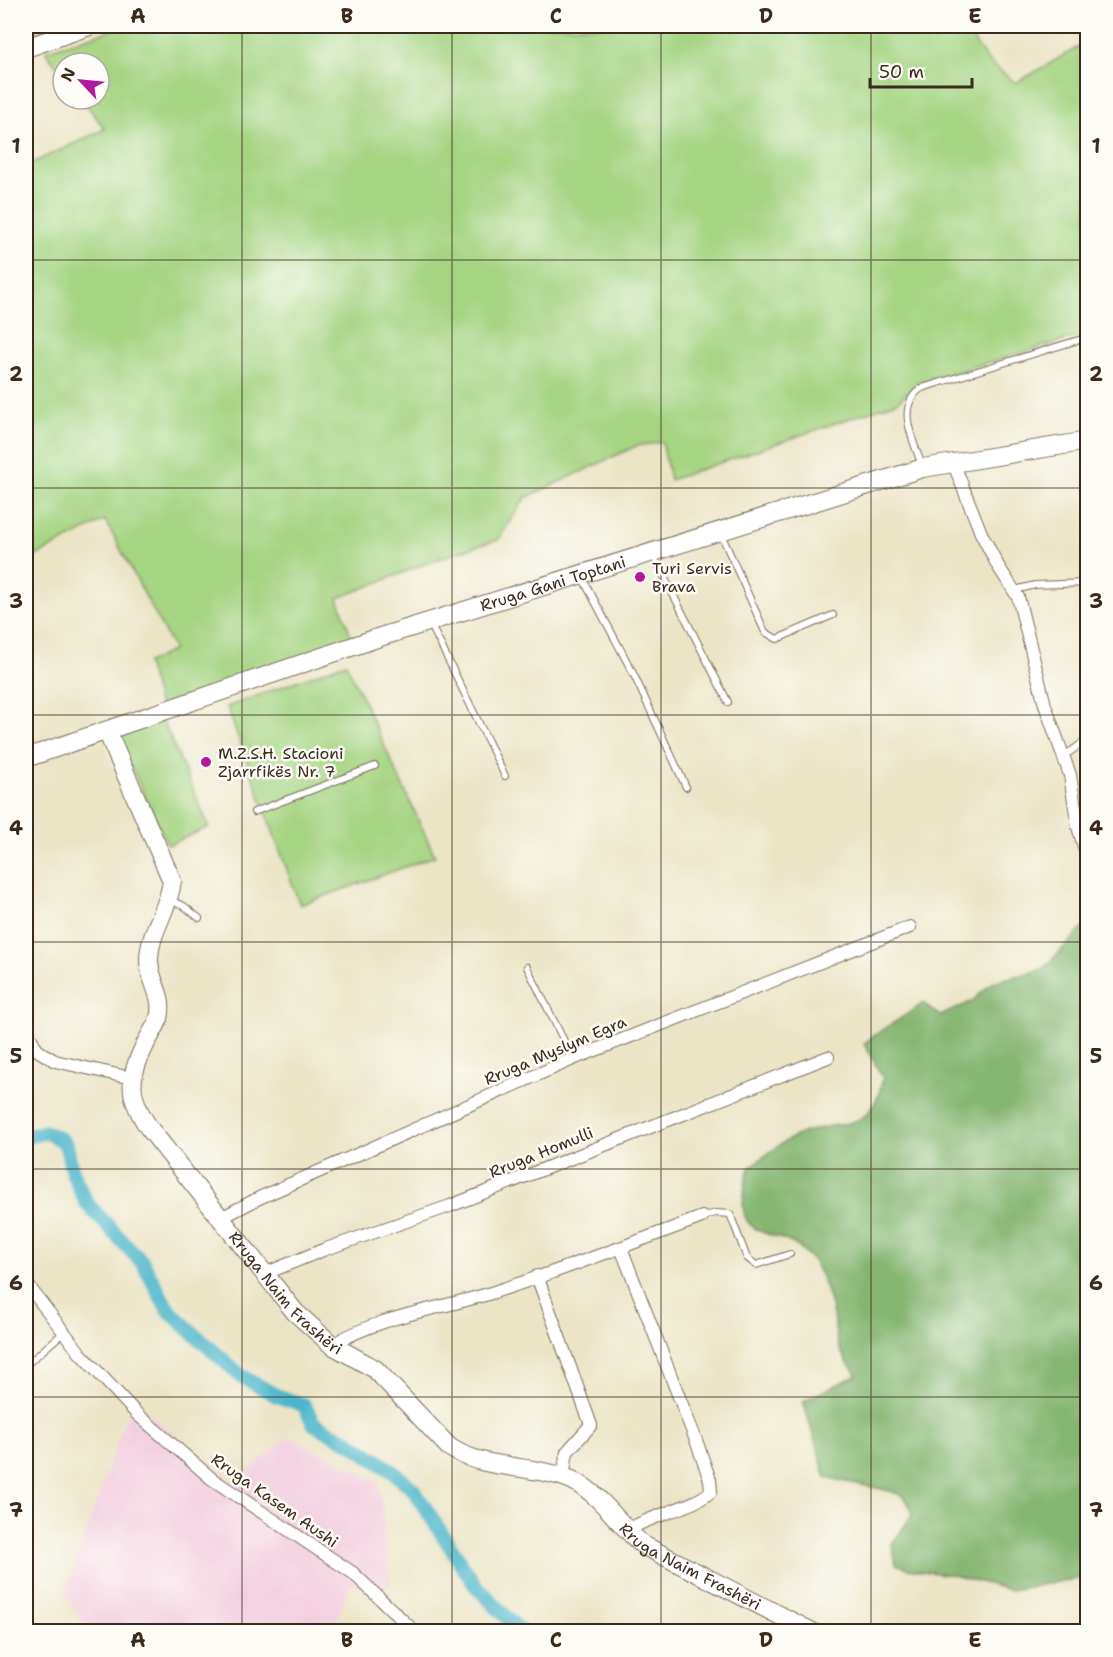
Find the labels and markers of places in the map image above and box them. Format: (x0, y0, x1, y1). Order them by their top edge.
place label: Turi Servis Brava (652, 558, 732, 597)
marker: Turi Servis Brava (633, 570, 647, 584)
place label: M.Z.S.H. Stacioni Zjarrfikës Nr. 7 (218, 743, 343, 782)
marker: M.Z.S.H. Stacioni Zjarrfikës Nr. 7 (199, 755, 213, 769)

